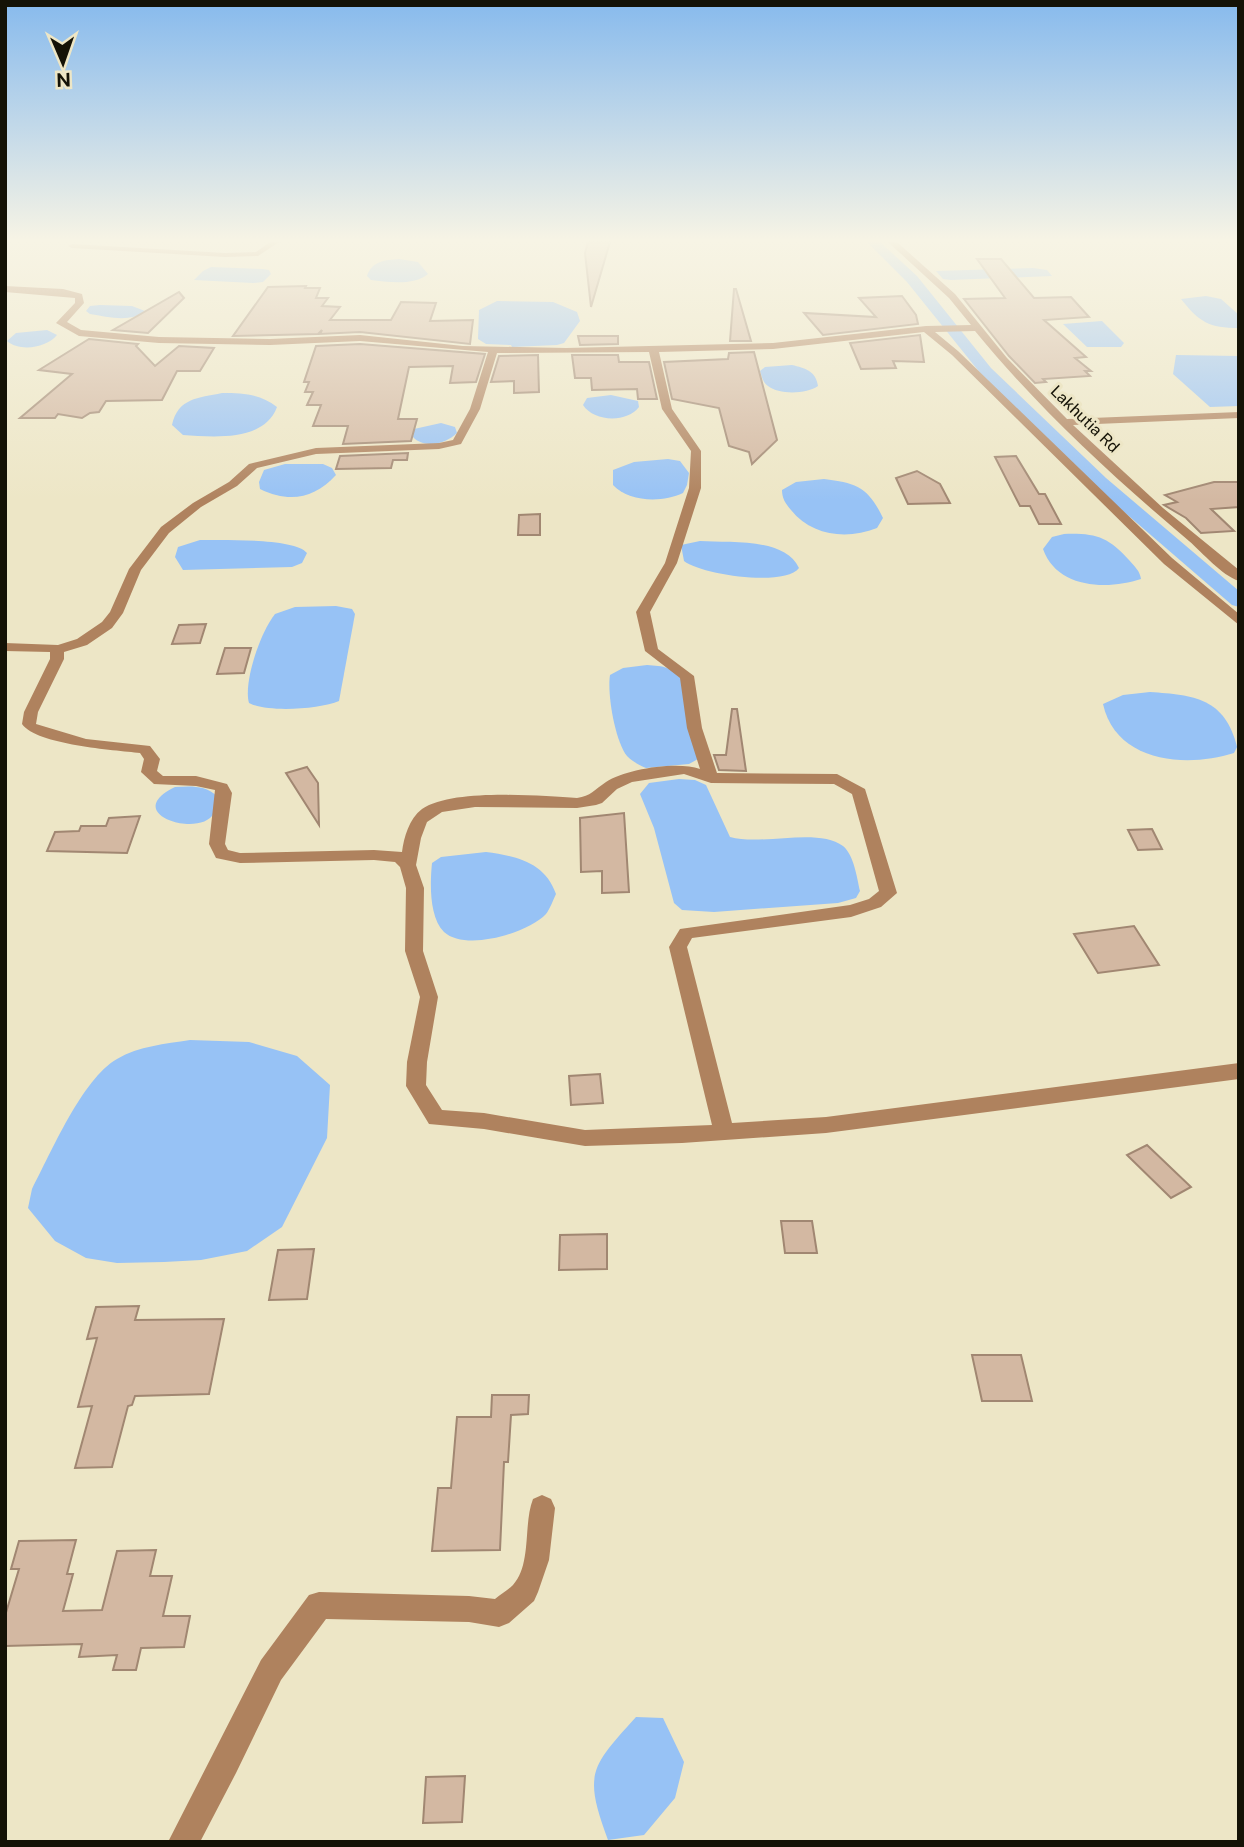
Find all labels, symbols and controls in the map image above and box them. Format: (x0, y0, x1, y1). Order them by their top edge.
north arrow (28, 28, 98, 98)
text: N (56, 69, 71, 91)
street label: Lakhutia Rd (1047, 381, 1123, 457)

